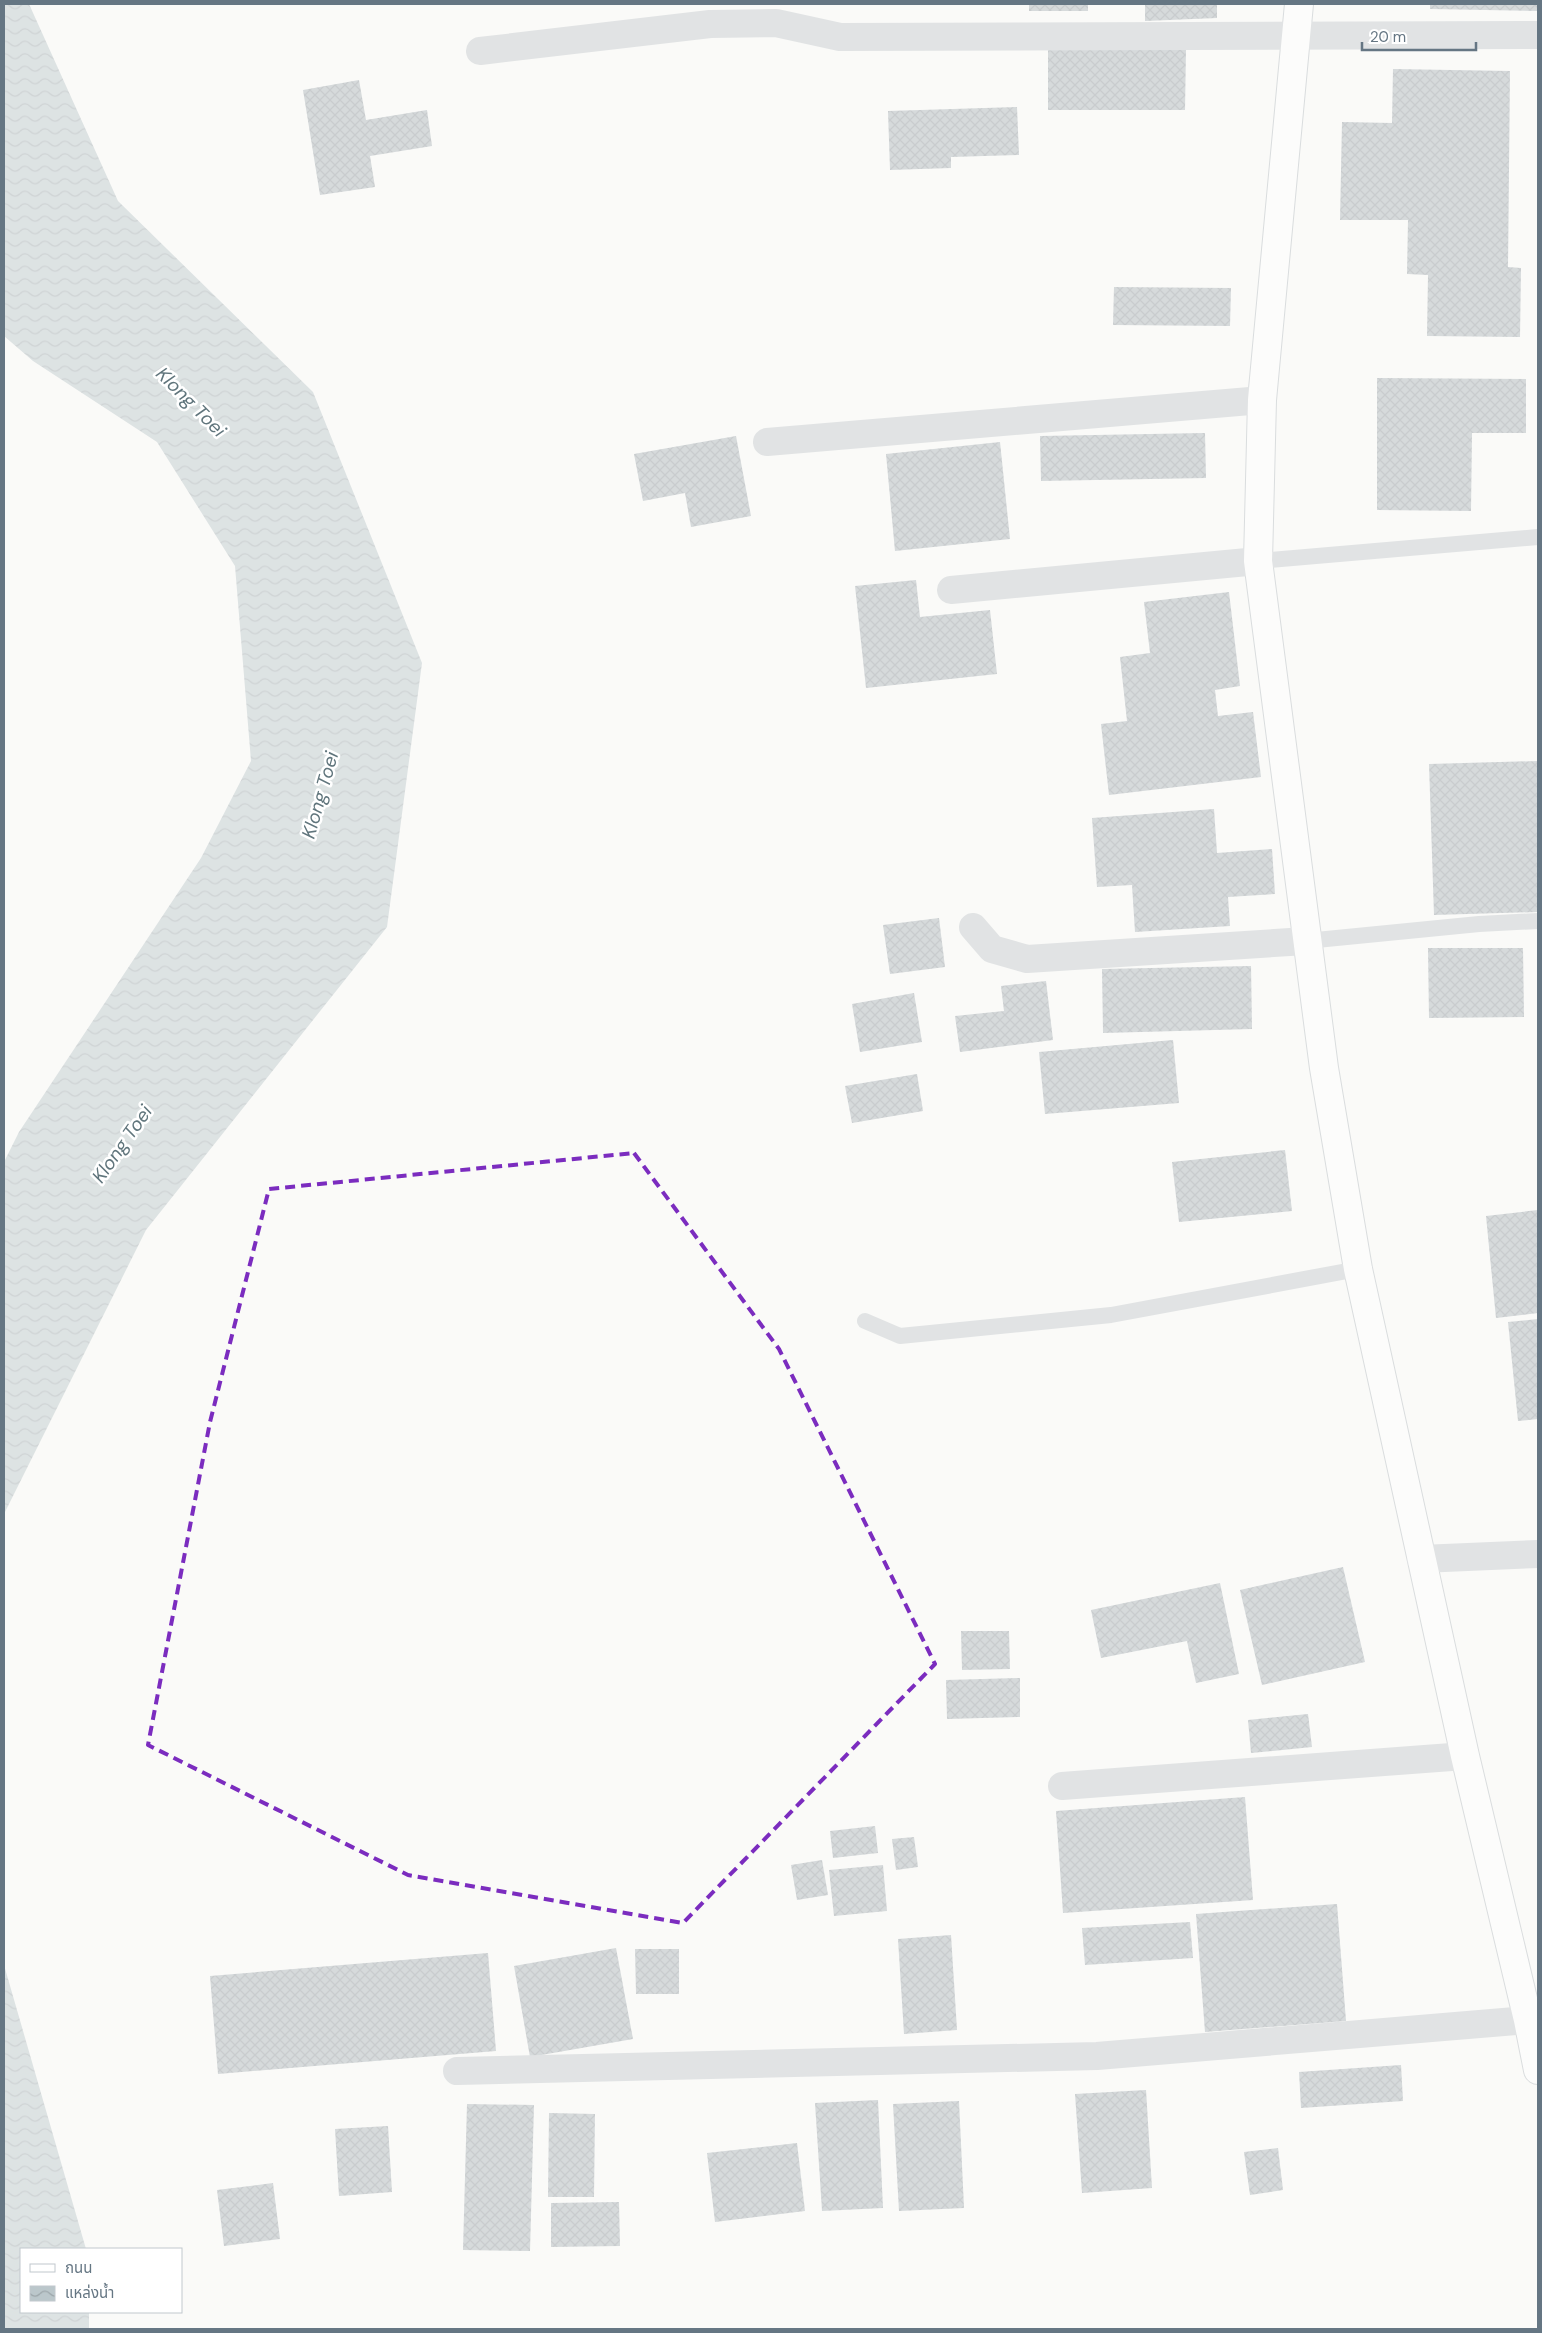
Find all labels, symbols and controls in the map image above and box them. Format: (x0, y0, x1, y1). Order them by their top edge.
scale bar (1362, 20, 1476, 52)
text: 20 m (1370, 27, 1406, 47)
water label: Klong Toei (151, 362, 232, 443)
water label: Klong Toei (296, 748, 344, 841)
water label: Klong Toei (86, 1100, 158, 1188)
legend (20, 2248, 182, 2313)
text: ถนน (65, 2258, 92, 2278)
text: แหล่งน้ำ (65, 2282, 114, 2303)

